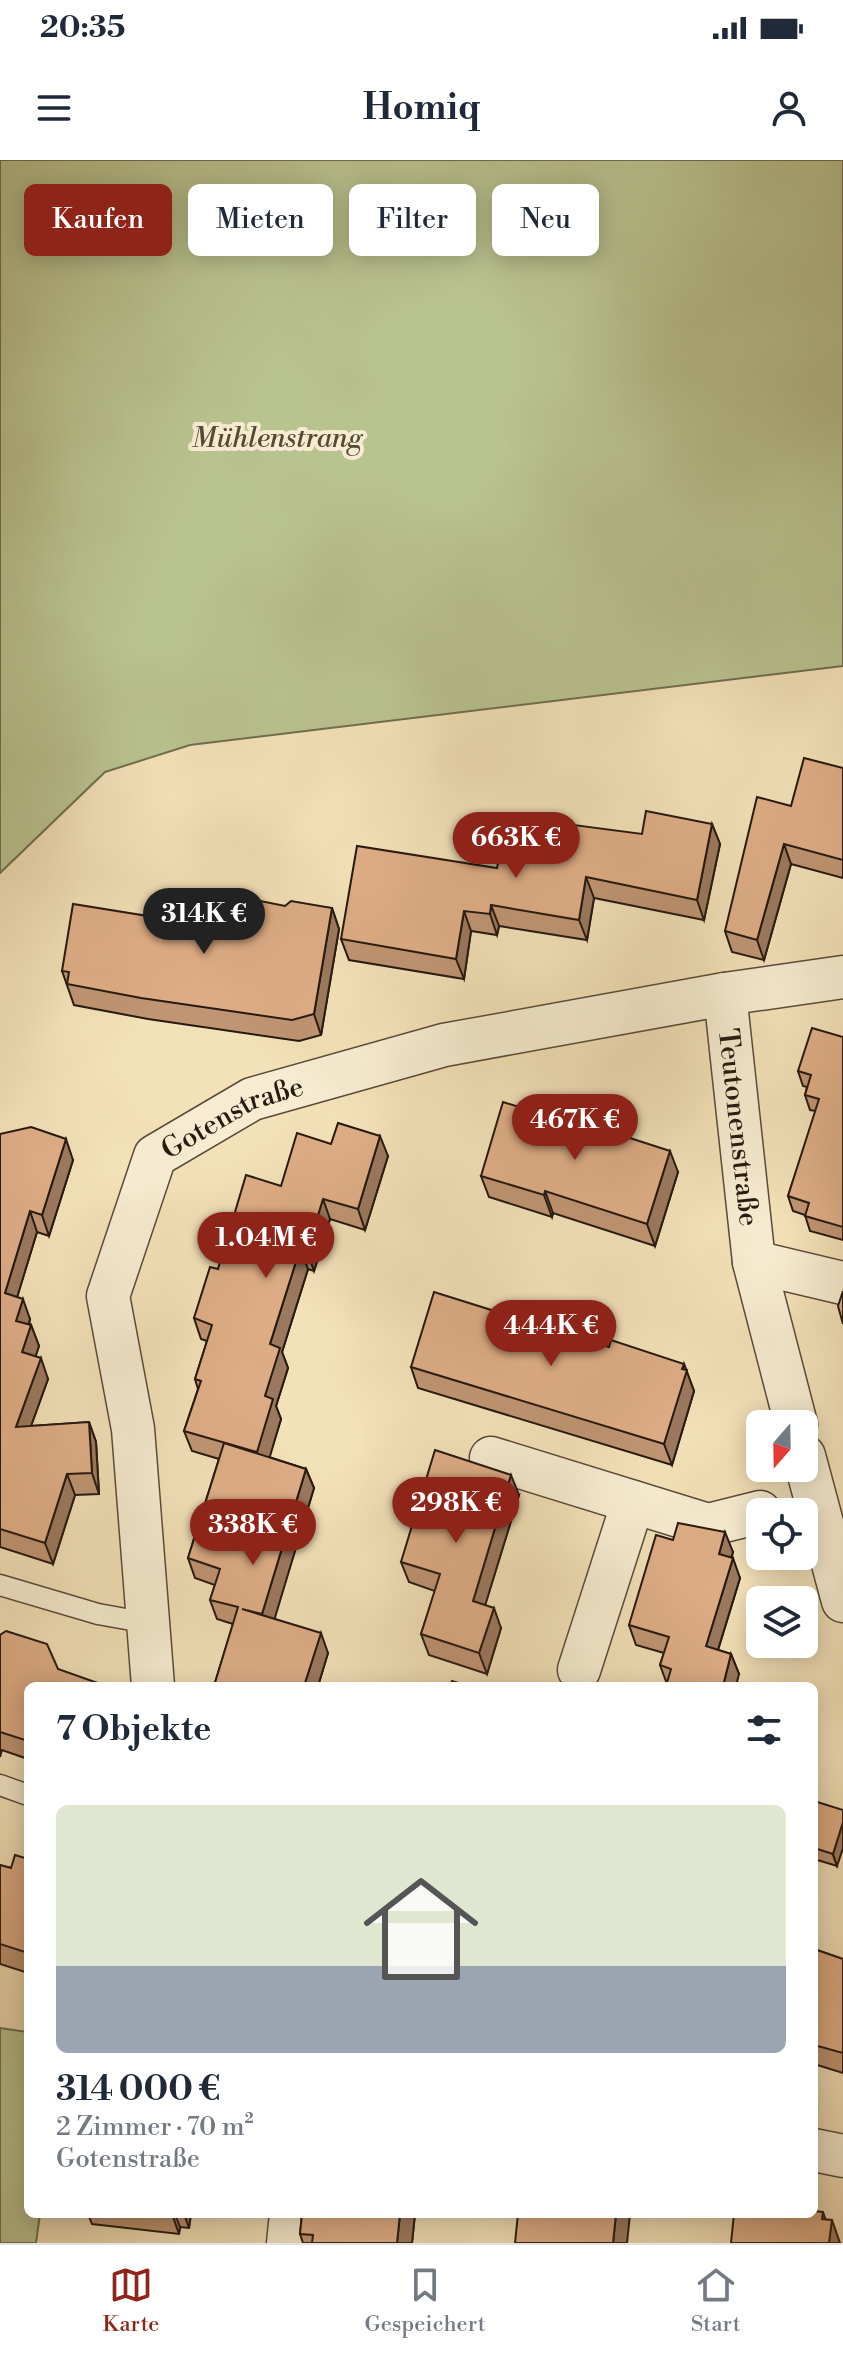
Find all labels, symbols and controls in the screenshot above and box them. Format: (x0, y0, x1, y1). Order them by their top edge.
text: 20:35 (40, 9, 125, 47)
icon: menu (32, 86, 76, 130)
text: Homiq (363, 86, 480, 131)
icon: person (767, 86, 811, 130)
chip: Kaufen (24, 184, 172, 256)
chip: Mieten (188, 184, 333, 256)
chip: Filter (349, 184, 476, 256)
chip: Neu (492, 184, 599, 256)
park label: Mühlenstrang (192, 421, 364, 456)
pin: 663K € (451, 812, 581, 880)
text: 663K € (471, 822, 561, 854)
pin: 314K € (139, 888, 269, 956)
text: 314K € (161, 898, 247, 930)
street label: Teutonenstraße (710, 1027, 766, 1228)
street label: Gotenstraße (155, 1069, 307, 1167)
pin: 467K € (510, 1094, 640, 1162)
text: 467K € (530, 1104, 620, 1136)
pin: 1.04M € (192, 1212, 340, 1280)
text: 1.04M € (215, 1222, 317, 1254)
pin: 444K € (486, 1300, 616, 1368)
text: 444K € (503, 1310, 599, 1342)
north arrow (746, 1410, 818, 1482)
map controls (746, 1410, 818, 1658)
pin: 298K € (391, 1477, 521, 1545)
text: 298K € (410, 1487, 502, 1519)
button: locate (746, 1498, 818, 1570)
pin: 338K € (188, 1499, 318, 1567)
text: 338K € (208, 1509, 298, 1541)
button: layers (746, 1586, 818, 1658)
icon: filters (742, 1708, 786, 1752)
text: 7 Objekte (56, 1709, 211, 1751)
icon: home (349, 1857, 493, 2001)
text: 314 000 € (56, 2069, 220, 2111)
text: 2 Zimmer · 70 m² (56, 2111, 254, 2143)
text: Gotenstraße (56, 2143, 200, 2175)
tab: Karte (103, 2263, 159, 2338)
tab: Gespeichert (364, 2263, 486, 2338)
tab: Start (691, 2263, 740, 2338)

